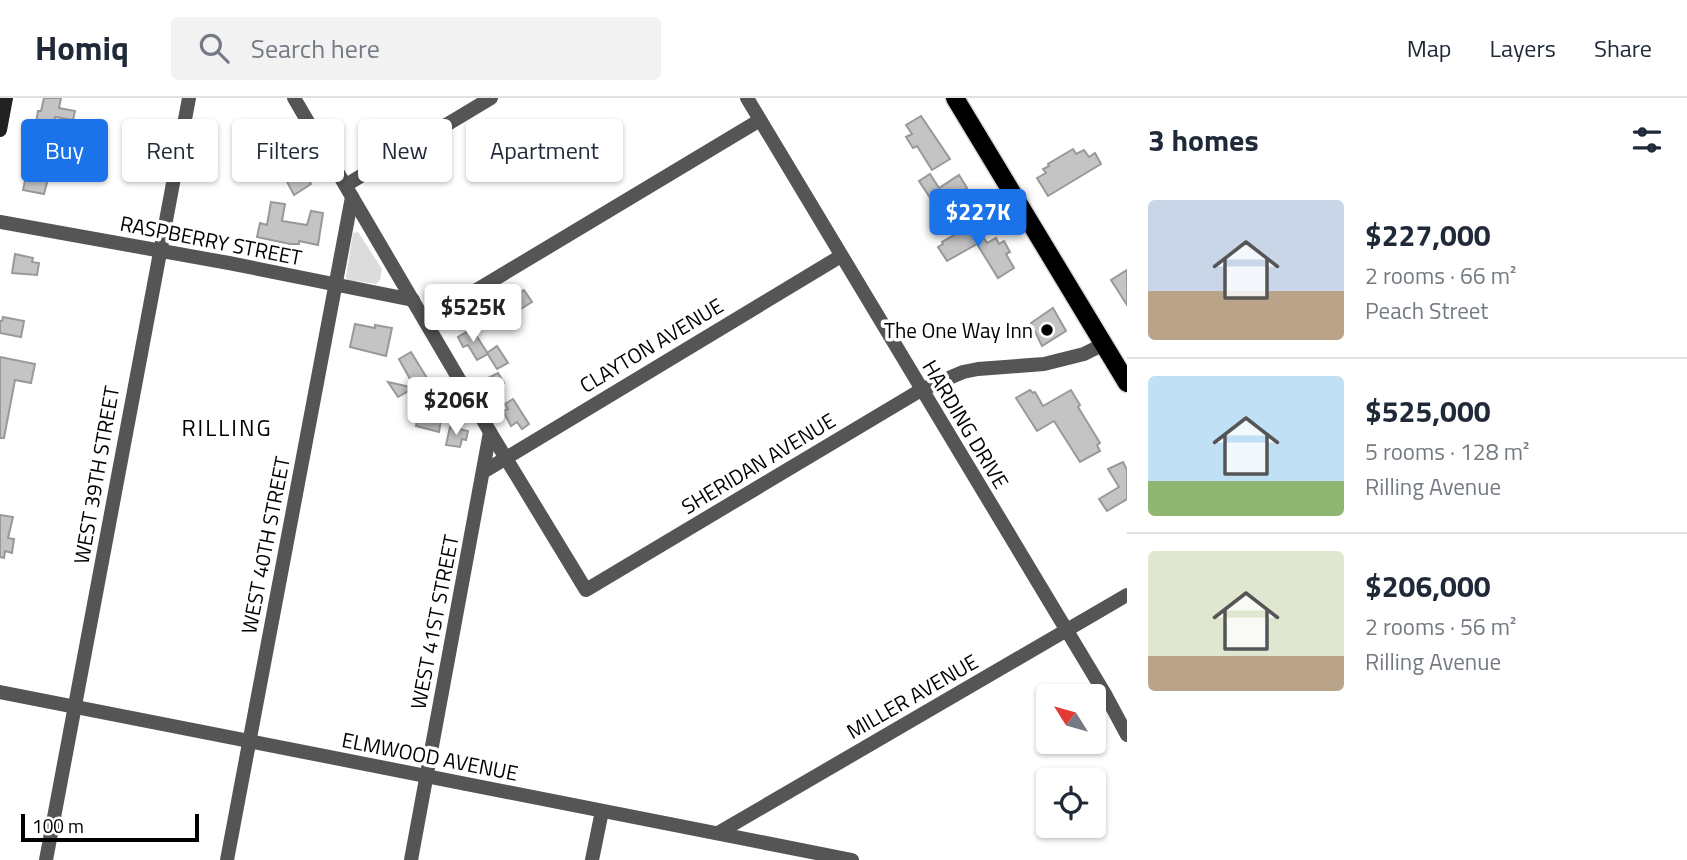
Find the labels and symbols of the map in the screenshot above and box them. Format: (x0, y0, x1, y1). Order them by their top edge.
pin: $227K (929, 190, 1027, 249)
street label: RASPBERRY STREET (117, 207, 305, 273)
pin: $525K (424, 285, 522, 344)
street label: CLAYTON AVENUE (573, 289, 729, 401)
place label: The One Way Inn (884, 314, 1033, 346)
marker: The One Way Inn (1039, 322, 1055, 338)
street label: HARDING DRIVE (915, 353, 1017, 495)
pin: $206K (407, 378, 505, 437)
street label: WEST 39TH STREET (65, 383, 127, 567)
street label: SHERIDAN AVENUE (675, 404, 841, 522)
district label: RILLING (181, 410, 273, 445)
street label: WEST 40TH STREET (232, 454, 298, 636)
street label: WEST 41ST STREET (401, 532, 467, 712)
street label: MILLER AVENUE (840, 645, 984, 747)
north arrow (1036, 684, 1106, 754)
street label: ELMWOOD AVENUE (339, 723, 521, 789)
scale bar (21, 811, 200, 843)

